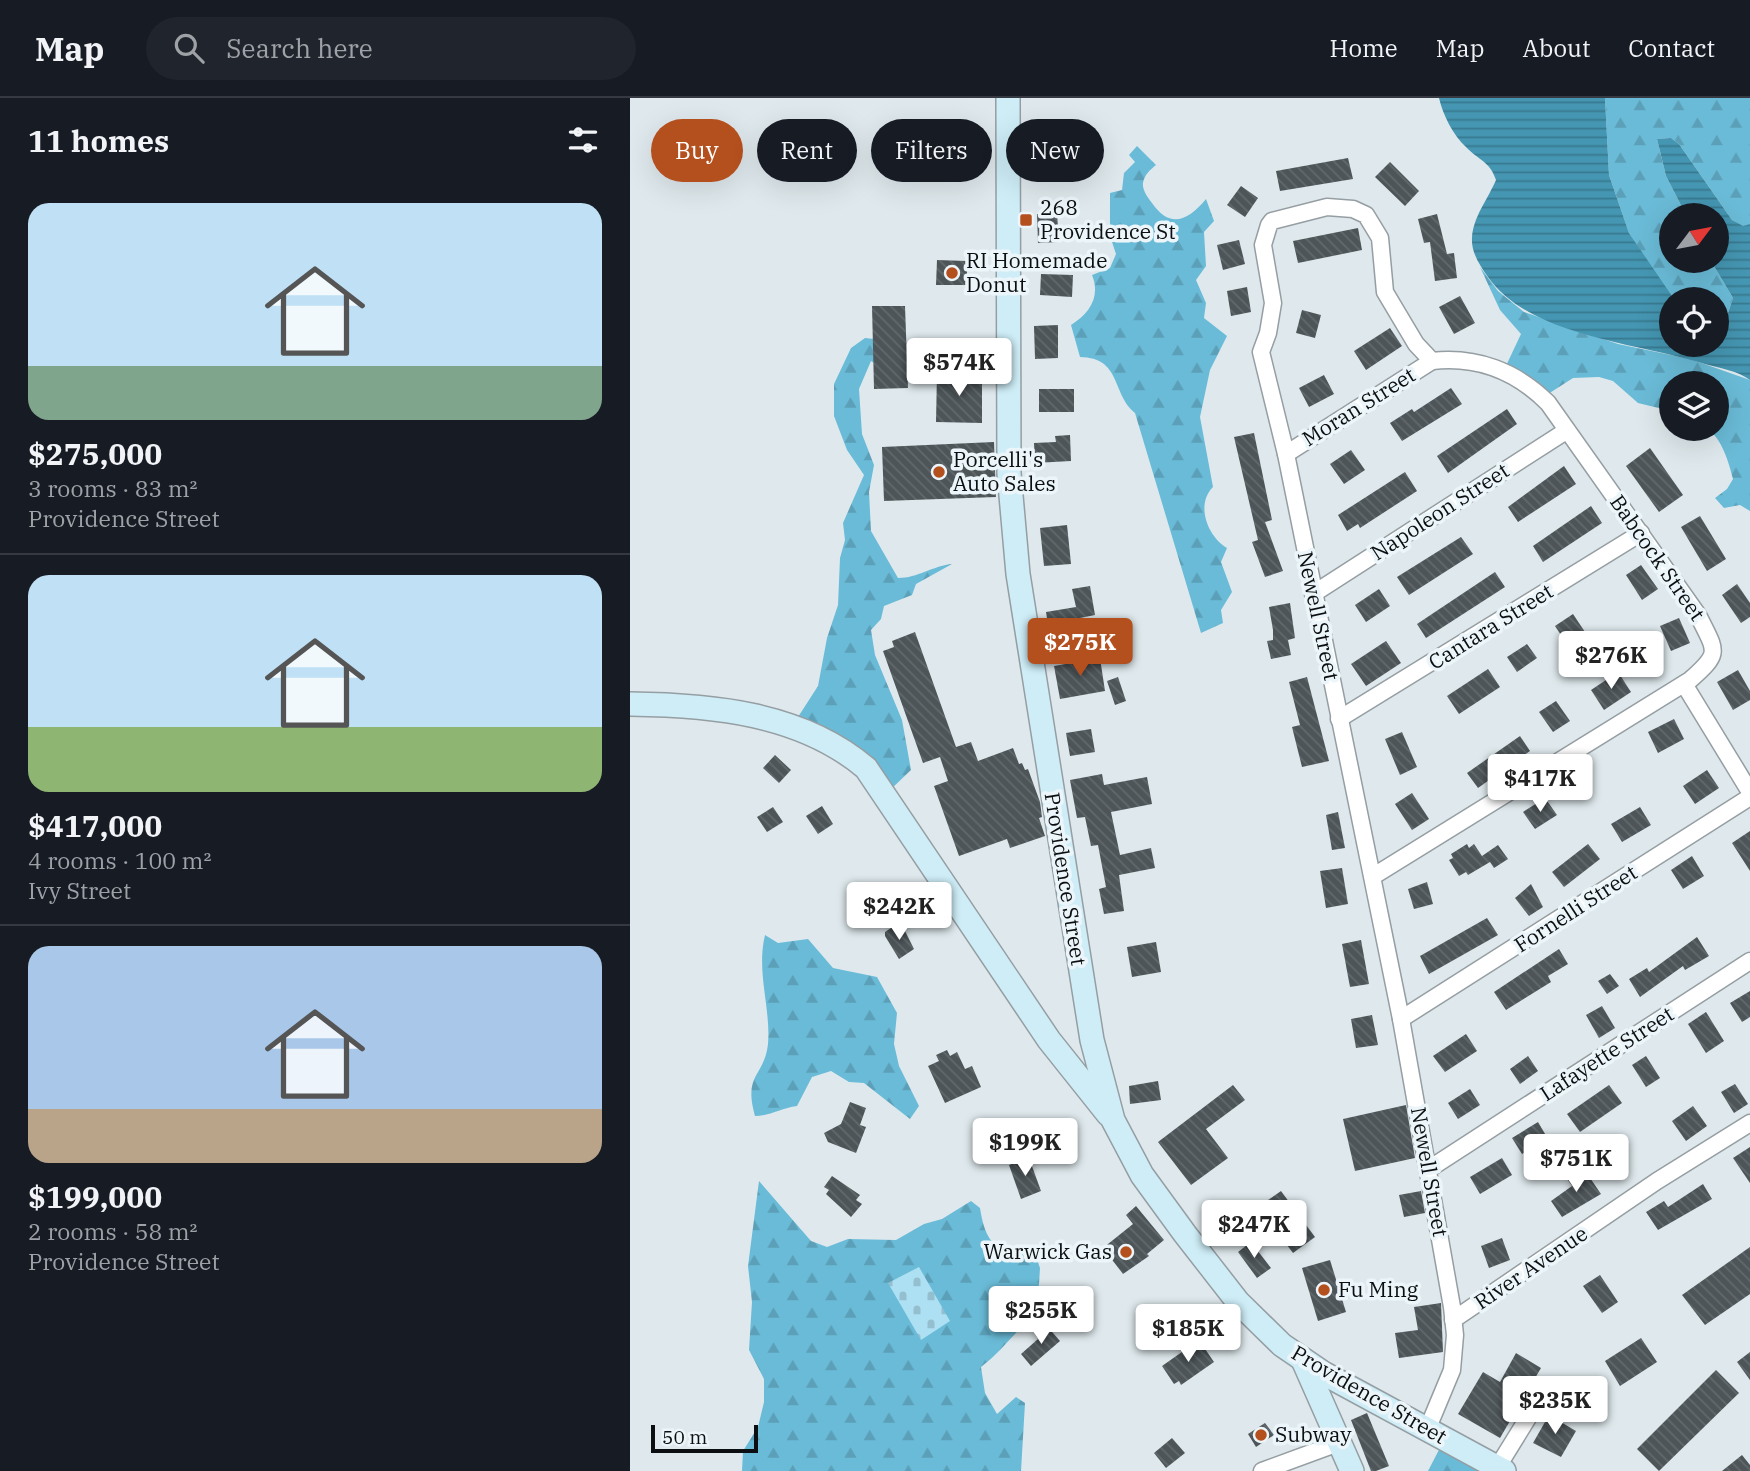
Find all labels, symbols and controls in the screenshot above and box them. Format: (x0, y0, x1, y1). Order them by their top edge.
search box (146, 17, 636, 80)
text: Map (35, 27, 104, 70)
icon: search (170, 29, 208, 67)
text: Search here (226, 31, 373, 65)
text: Home (1330, 32, 1398, 64)
text: Map (1436, 32, 1484, 64)
text: About (1522, 32, 1590, 64)
text: Contact (1628, 32, 1715, 64)
chip: Buy (651, 119, 743, 182)
chip: Rent (757, 119, 857, 182)
chip: Filters (871, 119, 992, 182)
chip: New (1006, 119, 1104, 182)
text: 11 homes (28, 121, 169, 160)
icon: filters (564, 121, 602, 159)
place label: 268 Providence St (1040, 193, 1176, 245)
north arrow (1659, 203, 1729, 273)
map controls (1659, 203, 1729, 441)
marker: 268 Providence St (1018, 212, 1034, 228)
place label: RI Homemade Donut (966, 246, 1107, 298)
icon: home (252, 248, 378, 374)
marker: RI Homemade Donut (944, 265, 960, 281)
button: locate (1659, 287, 1729, 357)
pin: $574K (910, 338, 1008, 398)
text: $574K (923, 346, 995, 376)
street label: Moran Street (1297, 360, 1420, 452)
button: layers (1659, 371, 1729, 441)
text: $275,000 (28, 434, 162, 473)
place label: Porcelli's Auto Sales (953, 445, 1056, 497)
street label: Napoleon Street (1365, 456, 1514, 566)
marker: Porcelli's Auto Sales (931, 464, 947, 480)
text: 3 rooms · 83 m² (28, 473, 198, 503)
street label: Babcock Street (1604, 489, 1712, 626)
text: Providence Street (28, 503, 220, 533)
street label: Newell Street (1292, 549, 1346, 683)
street label: Cantara Street (1423, 577, 1558, 676)
pin: $275K (1031, 618, 1129, 678)
icon: home (252, 620, 378, 746)
text: $275K (1044, 626, 1116, 656)
pin: $276K (1562, 632, 1660, 691)
text: $276K (1575, 639, 1647, 669)
pin: $417K (1491, 754, 1589, 814)
text: $417K (1504, 762, 1576, 792)
street label: Providence Street (1038, 790, 1093, 967)
text: $417,000 (28, 806, 162, 845)
text: 4 rooms · 100 m² (28, 845, 211, 875)
street label: Fornelli Street (1509, 858, 1642, 958)
text: Ivy Street (28, 875, 131, 905)
pin: $242K (850, 882, 948, 942)
text: $242K (863, 890, 935, 920)
icon: home (252, 991, 378, 1117)
street label: Lafayette Street (1534, 999, 1679, 1107)
street label: Newell Street (1405, 1105, 1455, 1239)
pin: $199K (976, 1118, 1074, 1178)
text: $199K (989, 1126, 1061, 1156)
pin: $751K (1527, 1134, 1625, 1194)
text: $751K (1540, 1142, 1612, 1172)
text: $199,000 (28, 1177, 162, 1216)
pin: $247K (1205, 1200, 1303, 1260)
text: $247K (1218, 1208, 1290, 1238)
text: 2 rooms · 58 m² (28, 1216, 198, 1246)
street label: River Avenue (1468, 1219, 1593, 1315)
place label: Warwick Gas (984, 1237, 1112, 1265)
marker: Warwick Gas (1118, 1244, 1134, 1260)
text: Providence Street (28, 1246, 220, 1276)
place label: Fu Ming (1338, 1275, 1419, 1303)
marker: Fu Ming (1316, 1282, 1332, 1298)
pin: $255K (992, 1286, 1090, 1346)
text: $255K (1005, 1294, 1077, 1324)
pin: $185K (1139, 1304, 1237, 1364)
text: $185K (1152, 1312, 1224, 1342)
street label: Providence Street (1287, 1338, 1452, 1450)
pin: $235K (1506, 1376, 1604, 1436)
text: $235K (1519, 1384, 1591, 1414)
place label: Subway (1275, 1420, 1352, 1448)
scale bar (651, 1422, 758, 1454)
text: 50 m (662, 1425, 707, 1449)
marker: Subway (1253, 1427, 1269, 1443)

